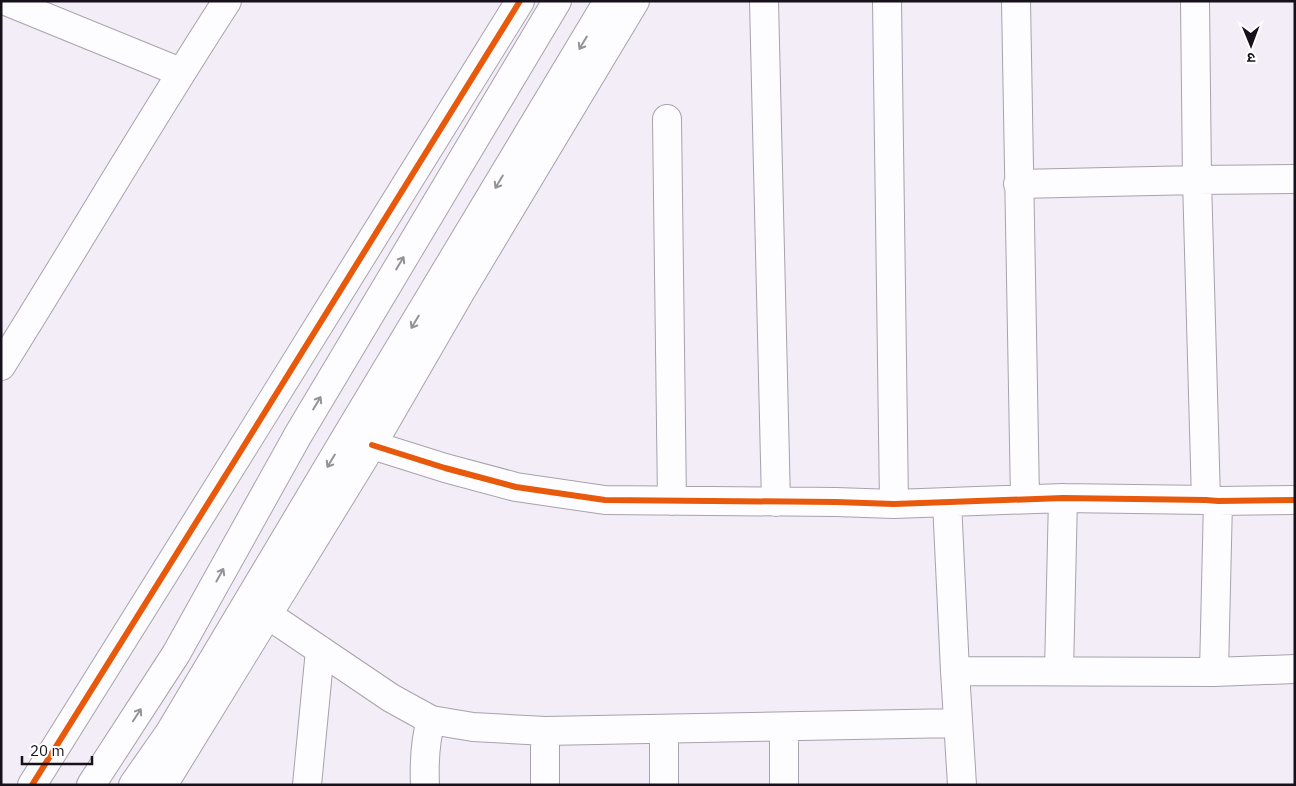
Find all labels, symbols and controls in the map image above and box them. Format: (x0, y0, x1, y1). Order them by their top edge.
north arrow (1226, 20, 1276, 70)
one-way arrow (577, 36, 587, 50)
text: उ (1246, 49, 1255, 67)
one-way arrow (493, 175, 503, 189)
one-way arrow (396, 257, 406, 271)
one-way arrow (409, 314, 419, 328)
one-way arrow (312, 395, 322, 410)
one-way arrow (326, 453, 336, 467)
one-way arrow (216, 568, 225, 583)
one-way arrow (133, 708, 143, 722)
scale bar (22, 734, 92, 766)
text: 20 m (30, 741, 65, 760)

